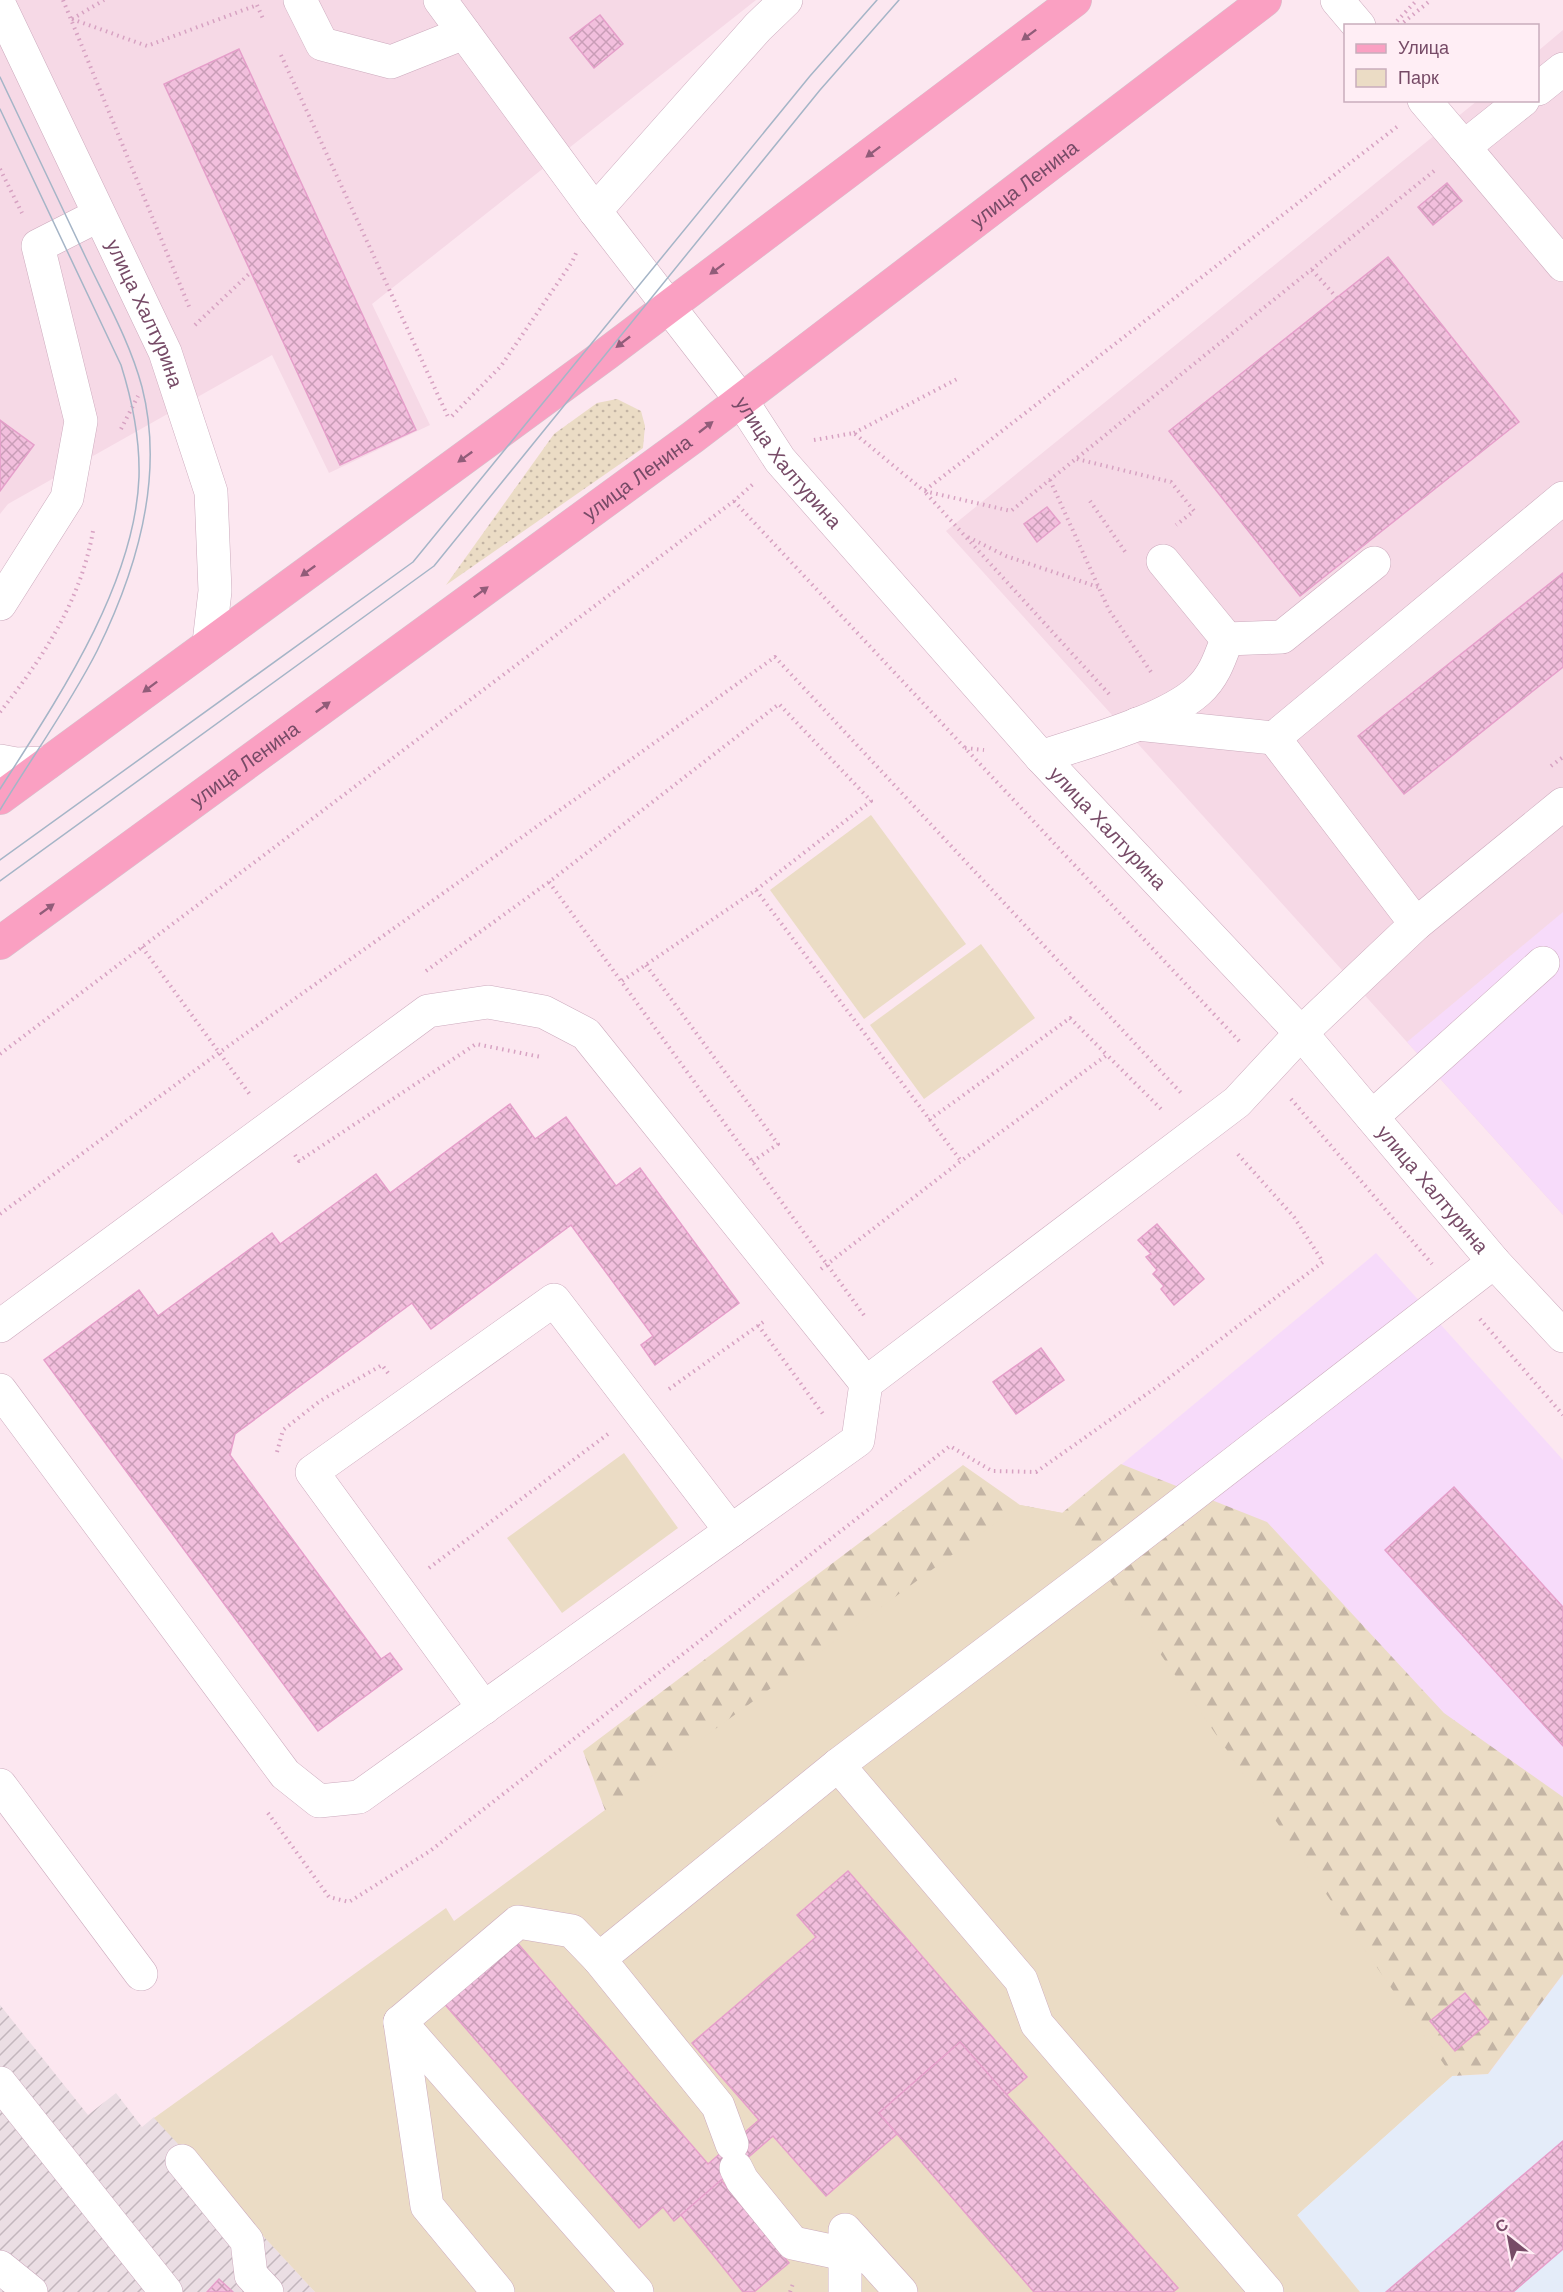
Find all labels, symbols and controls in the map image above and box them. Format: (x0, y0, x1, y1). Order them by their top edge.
legend (1344, 24, 1539, 102)
one-way arrow (1021, 29, 1037, 41)
text: Улица (1398, 38, 1450, 58)
text: Парк (1398, 68, 1439, 88)
street label: улица Ленина (966, 135, 1083, 232)
one-way arrow (865, 146, 880, 158)
street label: улица Халтурина (102, 236, 187, 391)
one-way arrow (709, 263, 725, 276)
one-way arrow (615, 335, 631, 348)
street label: улица Халтурина (731, 393, 846, 533)
one-way arrow (698, 421, 714, 433)
street label: улица Ленина (579, 430, 697, 525)
one-way arrow (458, 450, 473, 462)
one-way arrow (300, 565, 315, 577)
one-way arrow (472, 586, 488, 598)
one-way arrow (143, 681, 159, 693)
one-way arrow (315, 701, 331, 713)
street label: улица Ленина (186, 717, 304, 811)
street label: улица Халтурина (1045, 762, 1171, 895)
one-way arrow (40, 903, 55, 915)
street label: улица Халтурина (1373, 1121, 1493, 1258)
north arrow (1479, 2208, 1539, 2268)
text: С (1492, 2215, 1511, 2236)

